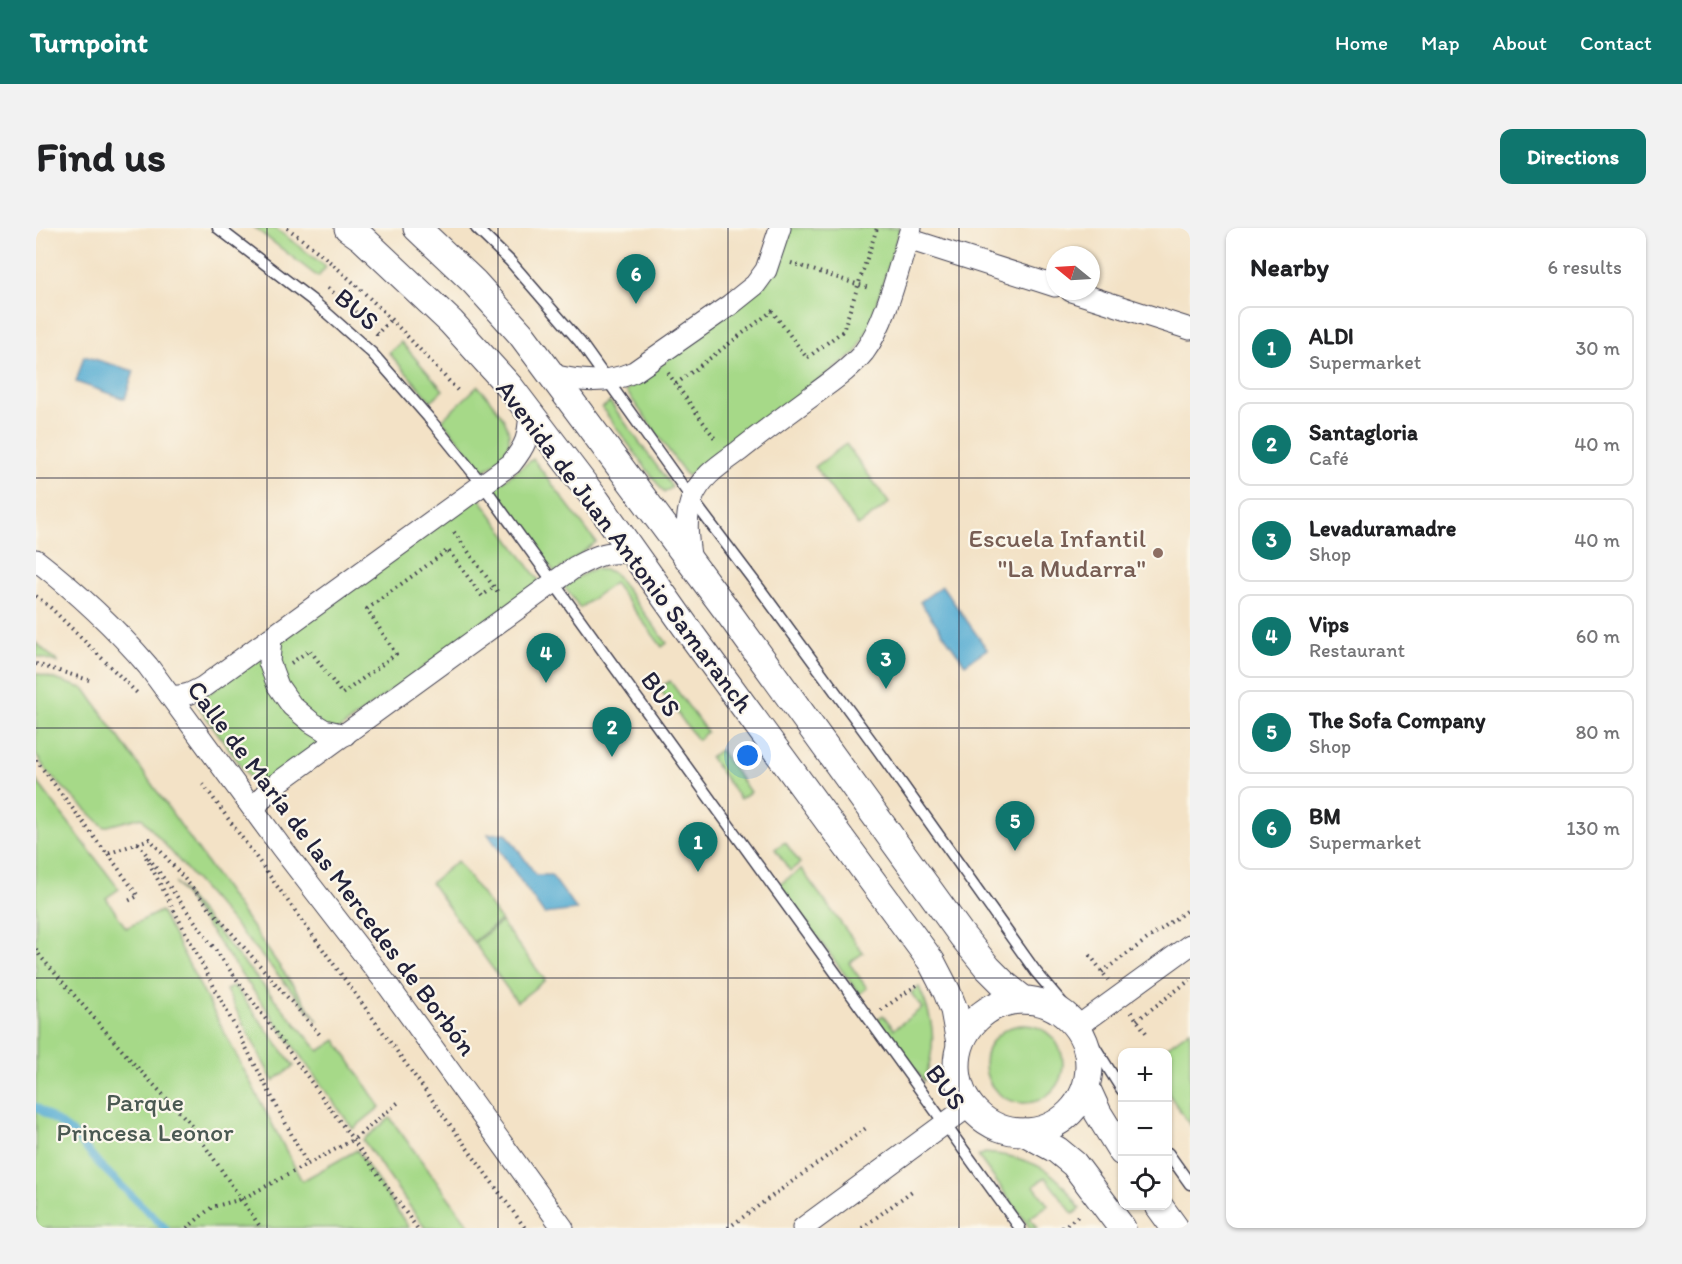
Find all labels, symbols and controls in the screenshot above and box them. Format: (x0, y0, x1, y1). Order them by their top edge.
text: Turnpoint (30, 25, 148, 59)
text: Home (1335, 30, 1388, 55)
text: Map (1421, 30, 1460, 55)
text: About (1493, 30, 1547, 55)
text: Contact (1580, 30, 1652, 55)
button: Directions (1500, 129, 1646, 184)
text: Find us (36, 131, 166, 182)
north arrow (1046, 246, 1100, 300)
text: Nearby (1250, 251, 1329, 283)
pin: 6 (616, 254, 656, 304)
text: 6 results (1548, 255, 1622, 279)
street label: BUS (328, 281, 386, 337)
text: ALDI (1309, 323, 1354, 350)
text: 1 (1267, 336, 1276, 360)
text: 30 m (1575, 336, 1620, 360)
text: Supermarket (1309, 350, 1421, 374)
street label: Avenida de Juan Antonio Samaranch (489, 373, 761, 719)
text: Santagloria (1309, 419, 1418, 446)
text: 2 (1266, 432, 1277, 456)
text: 40 m (1574, 432, 1620, 456)
text: Café (1309, 446, 1349, 470)
text: Levaduramadre (1309, 515, 1456, 542)
place label: Escuela Infantil "La Mudarra" (969, 522, 1146, 584)
text: 3 (1266, 528, 1277, 552)
text: 40 m (1574, 528, 1620, 552)
text: Shop (1309, 542, 1351, 566)
marker: Escuela Infantil "La Mudarra" (1151, 546, 1165, 560)
text: Vips (1309, 611, 1349, 638)
text: 4 (1265, 624, 1278, 648)
text: 60 m (1576, 624, 1620, 648)
pin: 4 (526, 634, 566, 683)
text: Restaurant (1309, 638, 1405, 662)
pin: 3 (866, 640, 906, 689)
street label: BUS (634, 665, 688, 723)
street label: Calle de María de las Mercedes de Borbón (180, 674, 484, 1062)
text: The Sofa Company (1309, 707, 1485, 734)
pin: 2 (592, 708, 632, 757)
text: 5 (1266, 720, 1277, 744)
text: 80 m (1575, 720, 1620, 744)
text: Shop (1309, 734, 1351, 758)
your location (733, 741, 762, 770)
pin: 5 (996, 802, 1034, 851)
text: BM (1309, 803, 1341, 830)
text: 6 (1266, 816, 1277, 840)
text: 130 m (1566, 816, 1620, 840)
pin: 1 (678, 822, 718, 872)
text: Supermarket (1309, 830, 1421, 854)
map controls (1118, 1048, 1172, 1210)
button: + (1118, 1048, 1172, 1102)
street label: BUS (919, 1058, 973, 1116)
park label: Parque Princesa Leonor (56, 1086, 234, 1148)
button: − (1118, 1102, 1172, 1156)
button: locate (1118, 1156, 1172, 1210)

